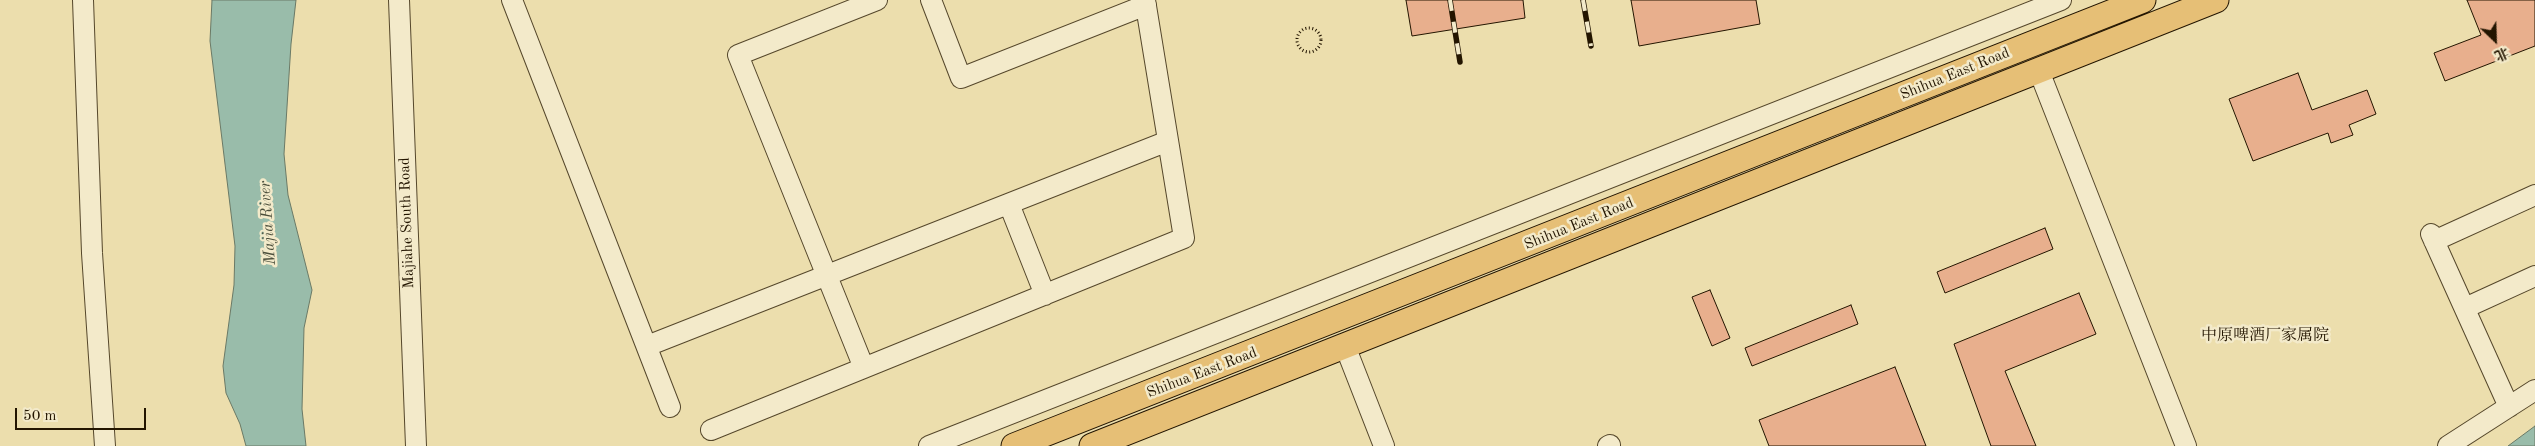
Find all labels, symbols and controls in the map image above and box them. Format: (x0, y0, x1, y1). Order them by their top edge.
north arrow (2470, 15, 2520, 65)
street label: Shihua East Road (1898, 44, 2012, 104)
text: 北 (2492, 44, 2510, 63)
street label: Majiahe South Road (396, 157, 418, 289)
water label: Majia River (255, 180, 281, 266)
street label: Shihua East Road (1522, 194, 1636, 254)
district label: 中原啤酒厂家属院 (2201, 326, 2329, 346)
street label: Shihua East Road (1144, 344, 1260, 402)
scale bar (18, 398, 149, 430)
text: 50 m (23, 409, 57, 424)

